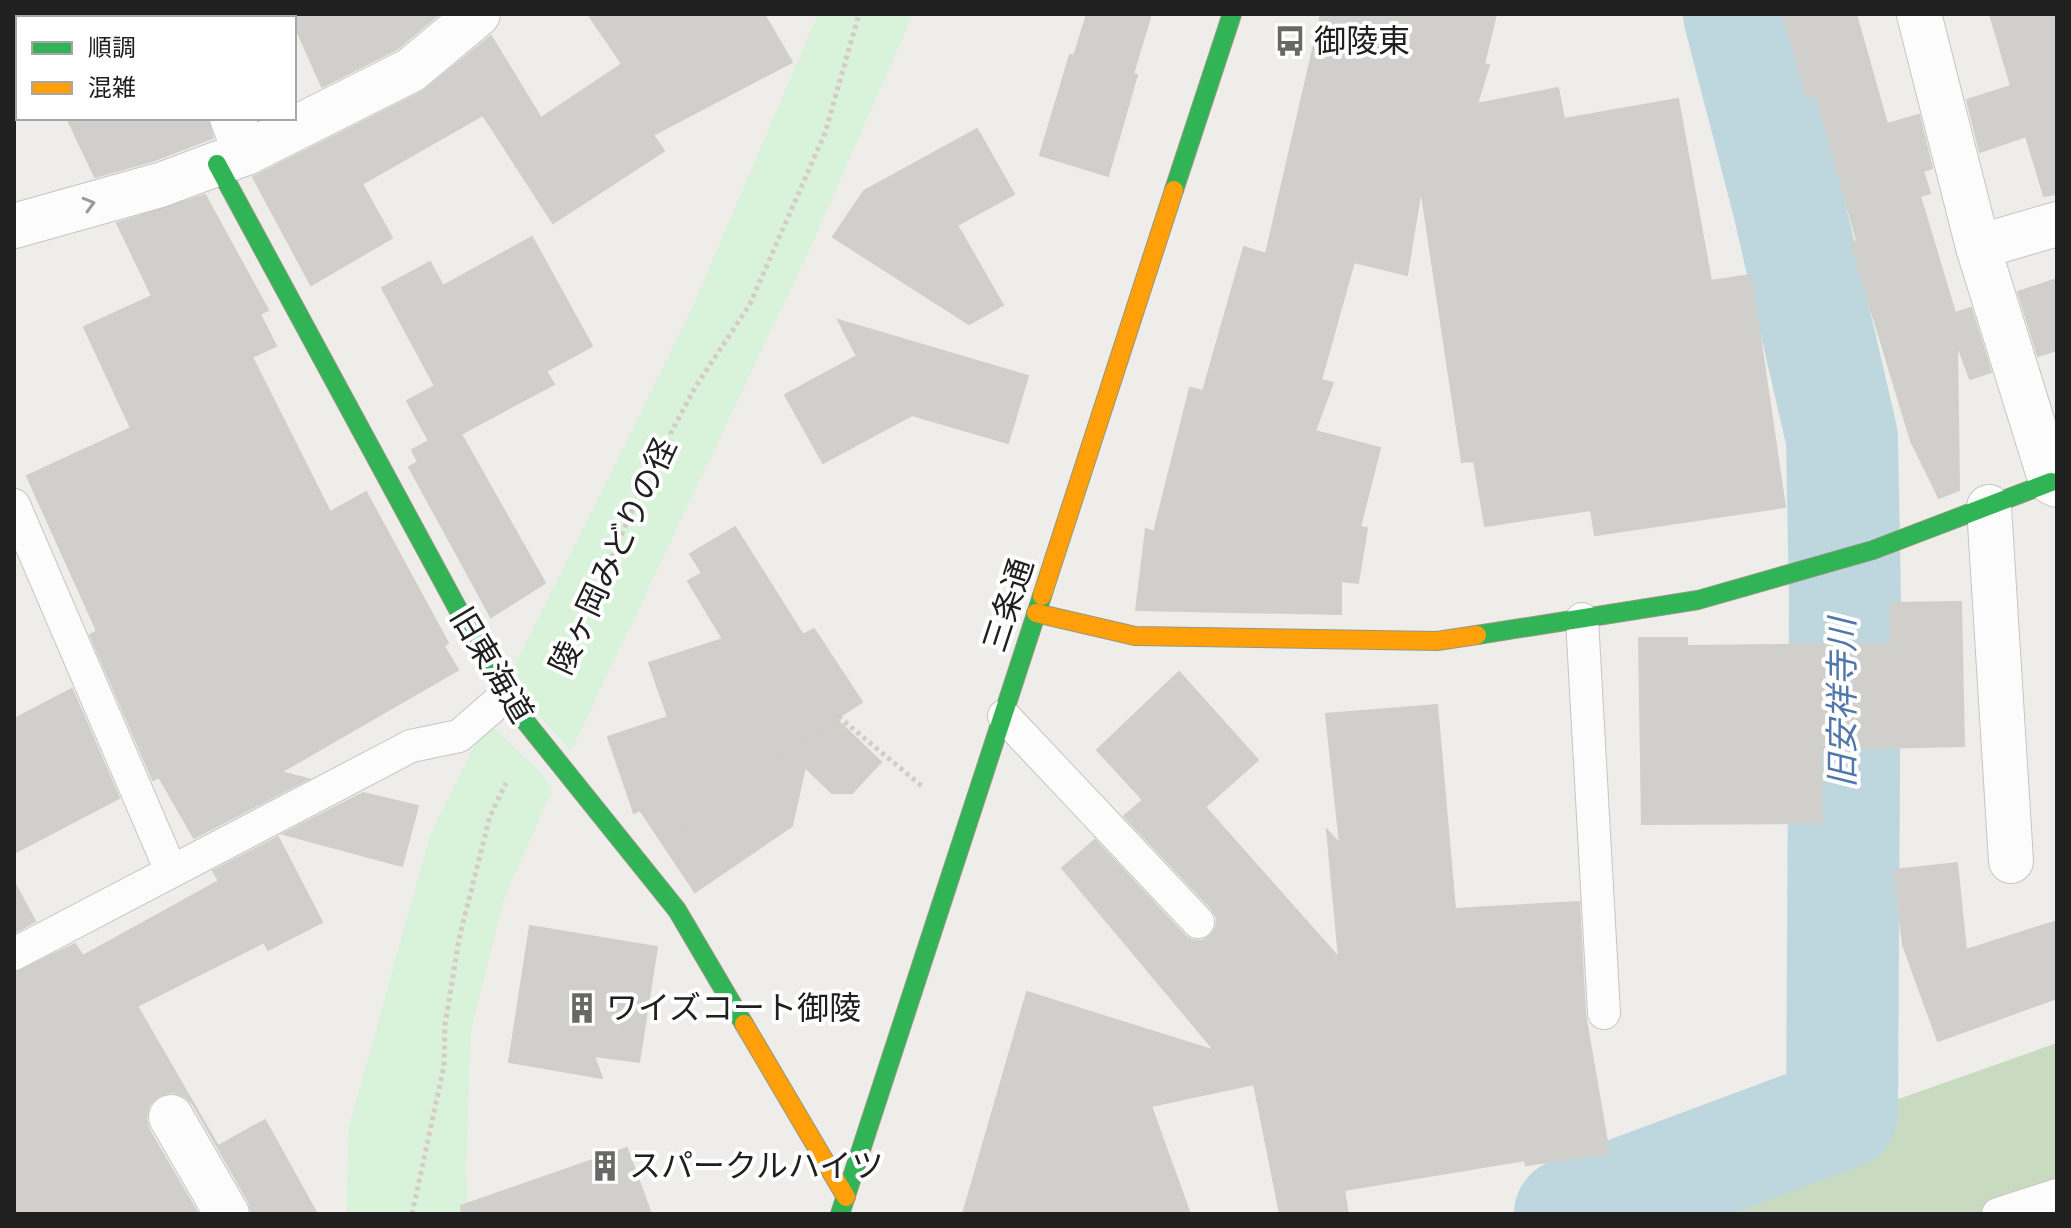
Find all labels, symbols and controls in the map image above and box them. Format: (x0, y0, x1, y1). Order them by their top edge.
legend (16, 16, 296, 120)
place label: 御陵東 (1314, 18, 1410, 64)
bus stop icon: 御陵東 (1273, 24, 1307, 58)
text: 順調 (88, 30, 136, 65)
text: 混雑 (88, 70, 136, 105)
one-way arrow (82, 197, 96, 214)
street label: 陵ヶ岡みどりの径 (538, 430, 688, 682)
street label: 三条通 (971, 552, 1045, 658)
street label: 旧東海道 (439, 598, 545, 732)
water label: 旧安祥寺川 (1818, 615, 1867, 788)
place label: ワイズコート御陵 (606, 985, 861, 1031)
building icon: ワイズコート御陵 (565, 991, 599, 1025)
place label: スパークルハイツ (629, 1143, 883, 1189)
building icon: スパークルハイツ (588, 1149, 622, 1183)

